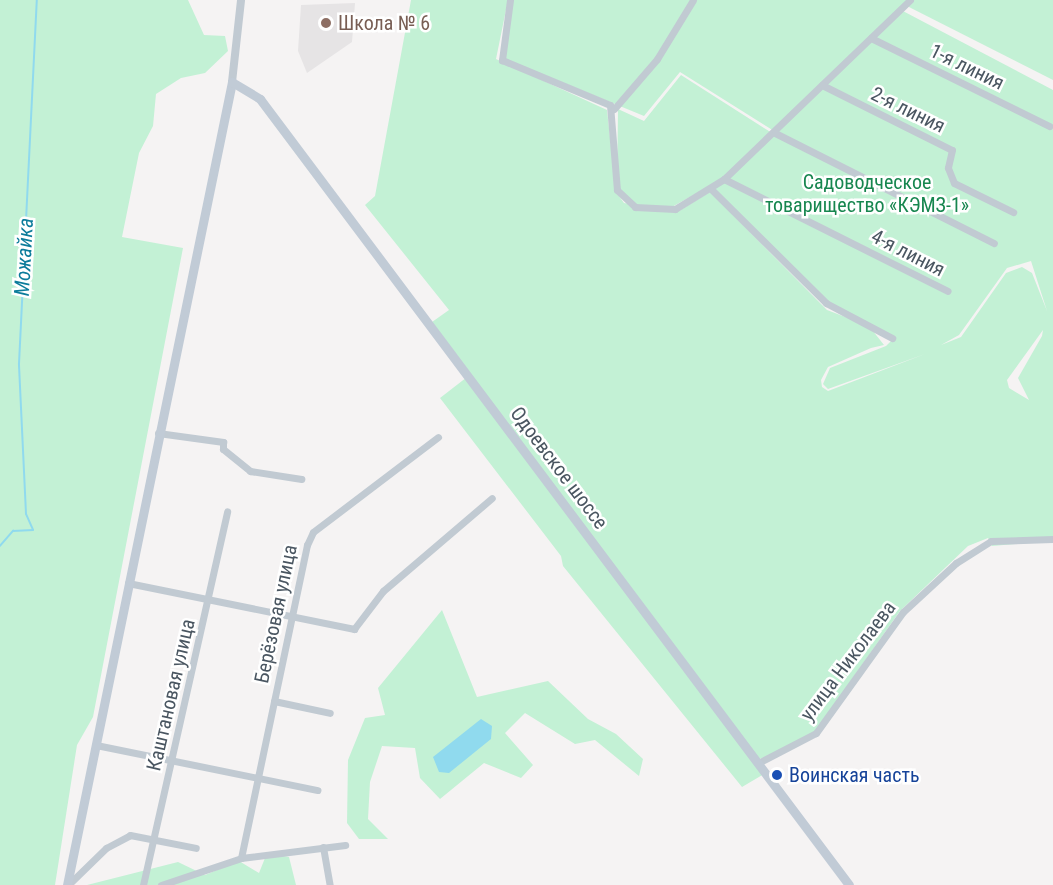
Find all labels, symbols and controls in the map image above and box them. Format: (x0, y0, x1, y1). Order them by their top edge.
place label: Школа № 6 (338, 11, 430, 35)
marker: Школа № 6 (319, 16, 333, 30)
street label: 1-я линия (926, 39, 1008, 95)
street label: 2-я линия (867, 82, 949, 138)
park label: Садоводческое товарищество «КЭМЗ-1» (765, 171, 969, 218)
water label: Можайка (9, 217, 39, 297)
street label: 4-я линия (867, 224, 949, 282)
street label: Одоевское шоссе (505, 402, 613, 534)
street label: Берёзовая улица (250, 543, 302, 685)
street label: улица Николаева (795, 596, 901, 726)
street label: Каштановая улица (142, 617, 200, 773)
place label: Воинская часть (789, 763, 919, 787)
marker: Воинская часть (770, 768, 784, 782)

